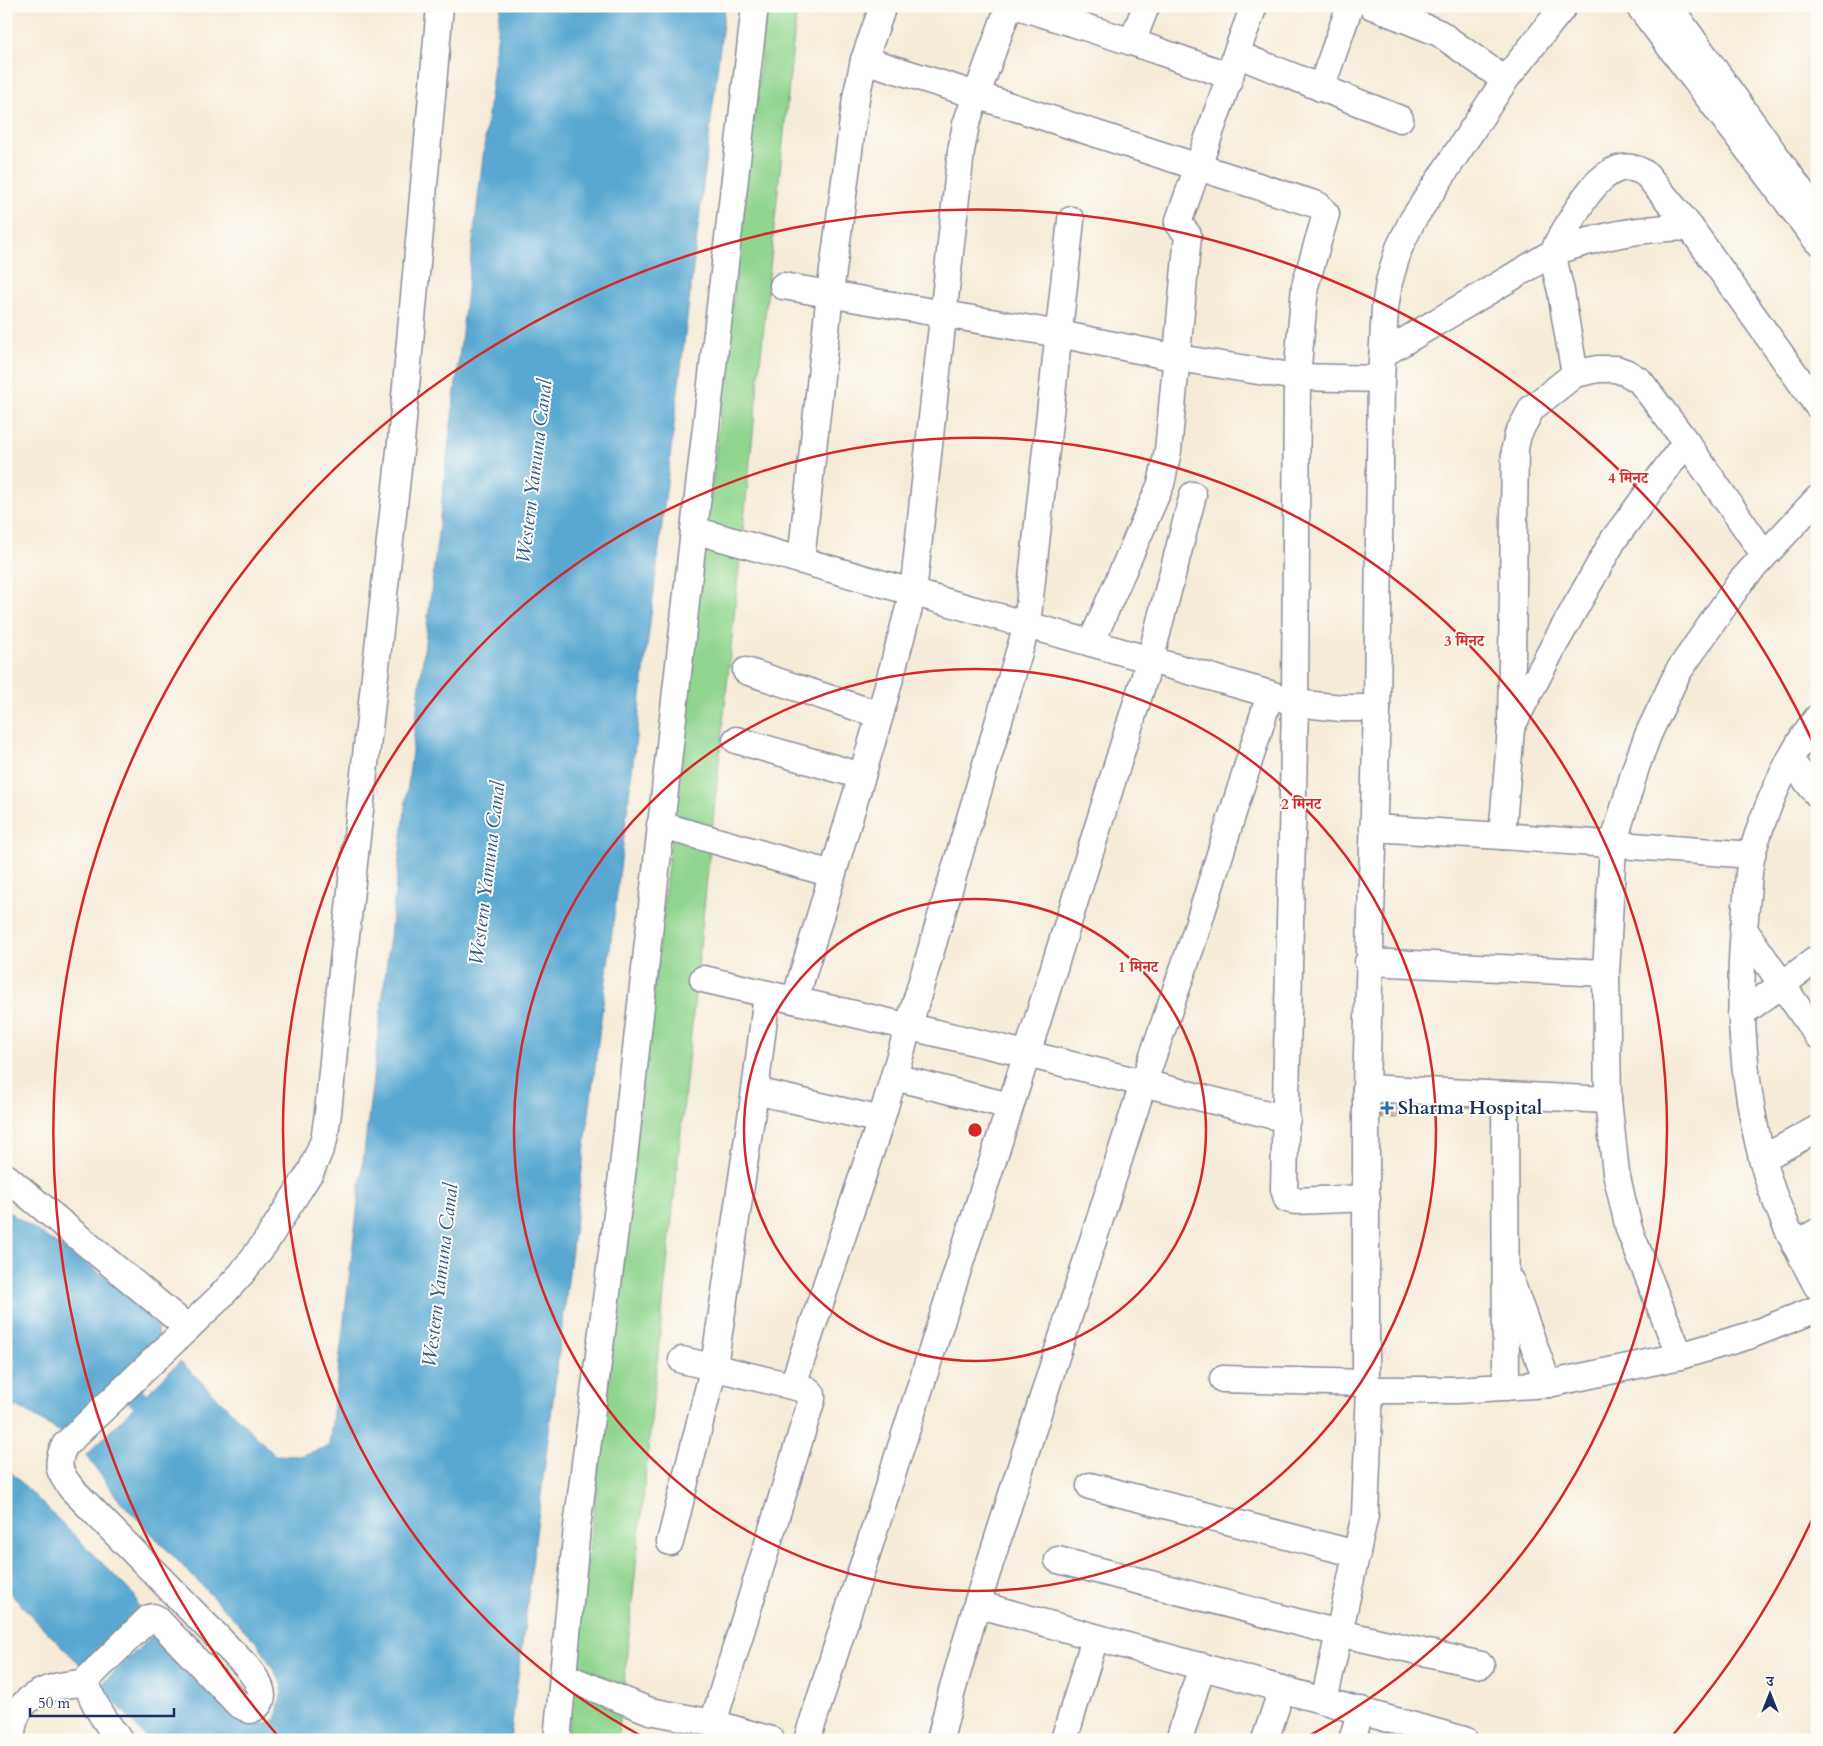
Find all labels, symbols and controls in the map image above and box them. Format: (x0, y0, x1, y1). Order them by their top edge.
water label: Western Yamuna Canal (509, 377, 559, 564)
text: 4 मिनट (1608, 468, 1650, 488)
text: 3 मिनट (1444, 631, 1486, 651)
water label: Western Yamuna Canal (462, 779, 512, 966)
text: 2 मिनट (1281, 794, 1323, 814)
text: 1 मिनट (1118, 957, 1160, 977)
place label: Sharma Hospital (1398, 1095, 1543, 1121)
marker: Sharma Hospital (1380, 1101, 1394, 1115)
centre of rings (966, 1121, 984, 1139)
water label: Western Yamuna Canal (415, 1181, 465, 1368)
north arrow (1746, 1668, 1796, 1718)
text: उ (1765, 1672, 1774, 1691)
scale bar (30, 1686, 174, 1718)
text: 50 m (38, 1693, 70, 1713)

